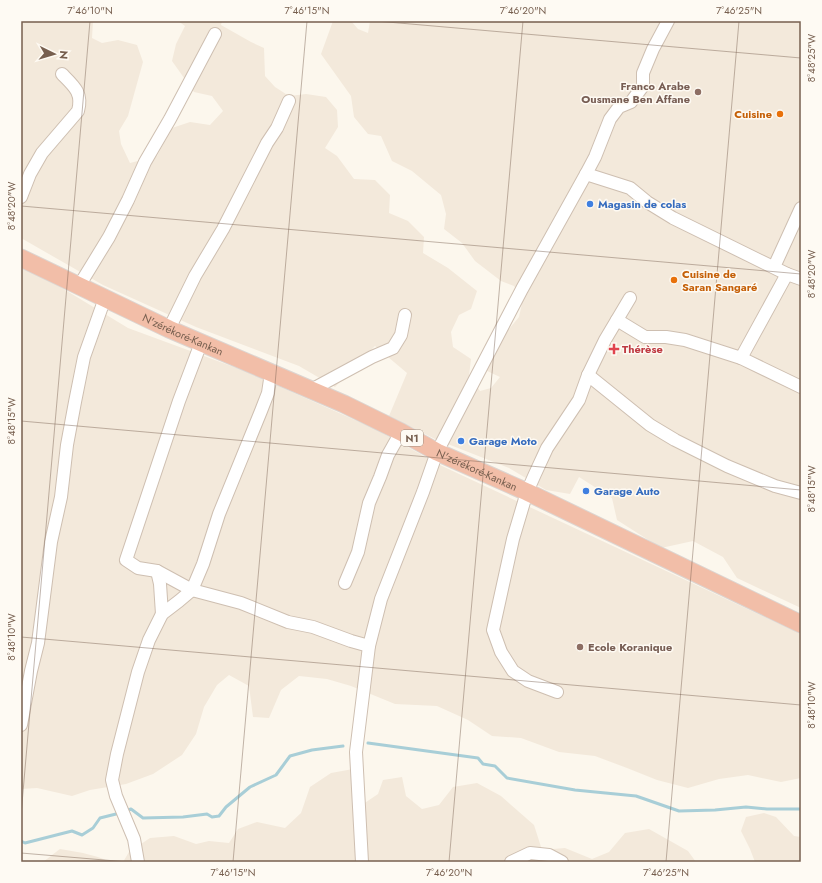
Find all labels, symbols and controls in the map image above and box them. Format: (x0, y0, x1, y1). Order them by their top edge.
text: 7°46'10"N (67, 3, 113, 18)
text: 7°46'15"N (284, 3, 330, 18)
text: 7°46'20"N (500, 3, 546, 18)
text: 7°46'25"N (716, 3, 762, 18)
north arrow (34, 34, 74, 74)
text: 8°48'25"W (804, 34, 819, 82)
text: N (56, 50, 72, 60)
place label: Franco Arabe Ousmane Ben Affane (581, 78, 690, 107)
marker: Franco Arabe Ousmane Ben Affane (693, 87, 703, 97)
place label: Cuisine (734, 106, 772, 122)
marker: Cuisine (775, 109, 785, 119)
text: 8°48'20"W (4, 182, 19, 230)
place label: Magasin de colas (598, 196, 686, 212)
marker: Magasin de colas (585, 199, 595, 209)
text: 8°48'20"W (804, 250, 819, 298)
place label: Cuisine de Saran Sangaré (682, 266, 757, 295)
marker: Cuisine de Saran Sangaré (669, 275, 679, 285)
street label: N'zérékoré-Kankan (140, 309, 226, 359)
place label: Thérèse (622, 341, 663, 357)
marker: Thérèse (609, 344, 619, 354)
text: 8°48'15"W (4, 397, 19, 445)
road number: N1 (401, 430, 423, 446)
place label: Garage Moto (469, 433, 537, 449)
marker: Garage Moto (456, 436, 466, 446)
street label: N'zérékoré-Kankan (434, 445, 520, 495)
text: 8°48'15"W (804, 465, 819, 513)
place label: Garage Auto (594, 483, 660, 499)
marker: Garage Auto (581, 486, 591, 496)
text: 8°48'10"W (4, 613, 19, 661)
place label: Ecole Koranique (588, 639, 672, 655)
marker: Ecole Koranique (575, 642, 585, 652)
text: 8°48'10"W (804, 681, 819, 729)
text: 7°46'15"N (210, 865, 256, 880)
text: 7°46'20"N (426, 865, 472, 880)
text: 7°46'25"N (643, 865, 689, 880)

